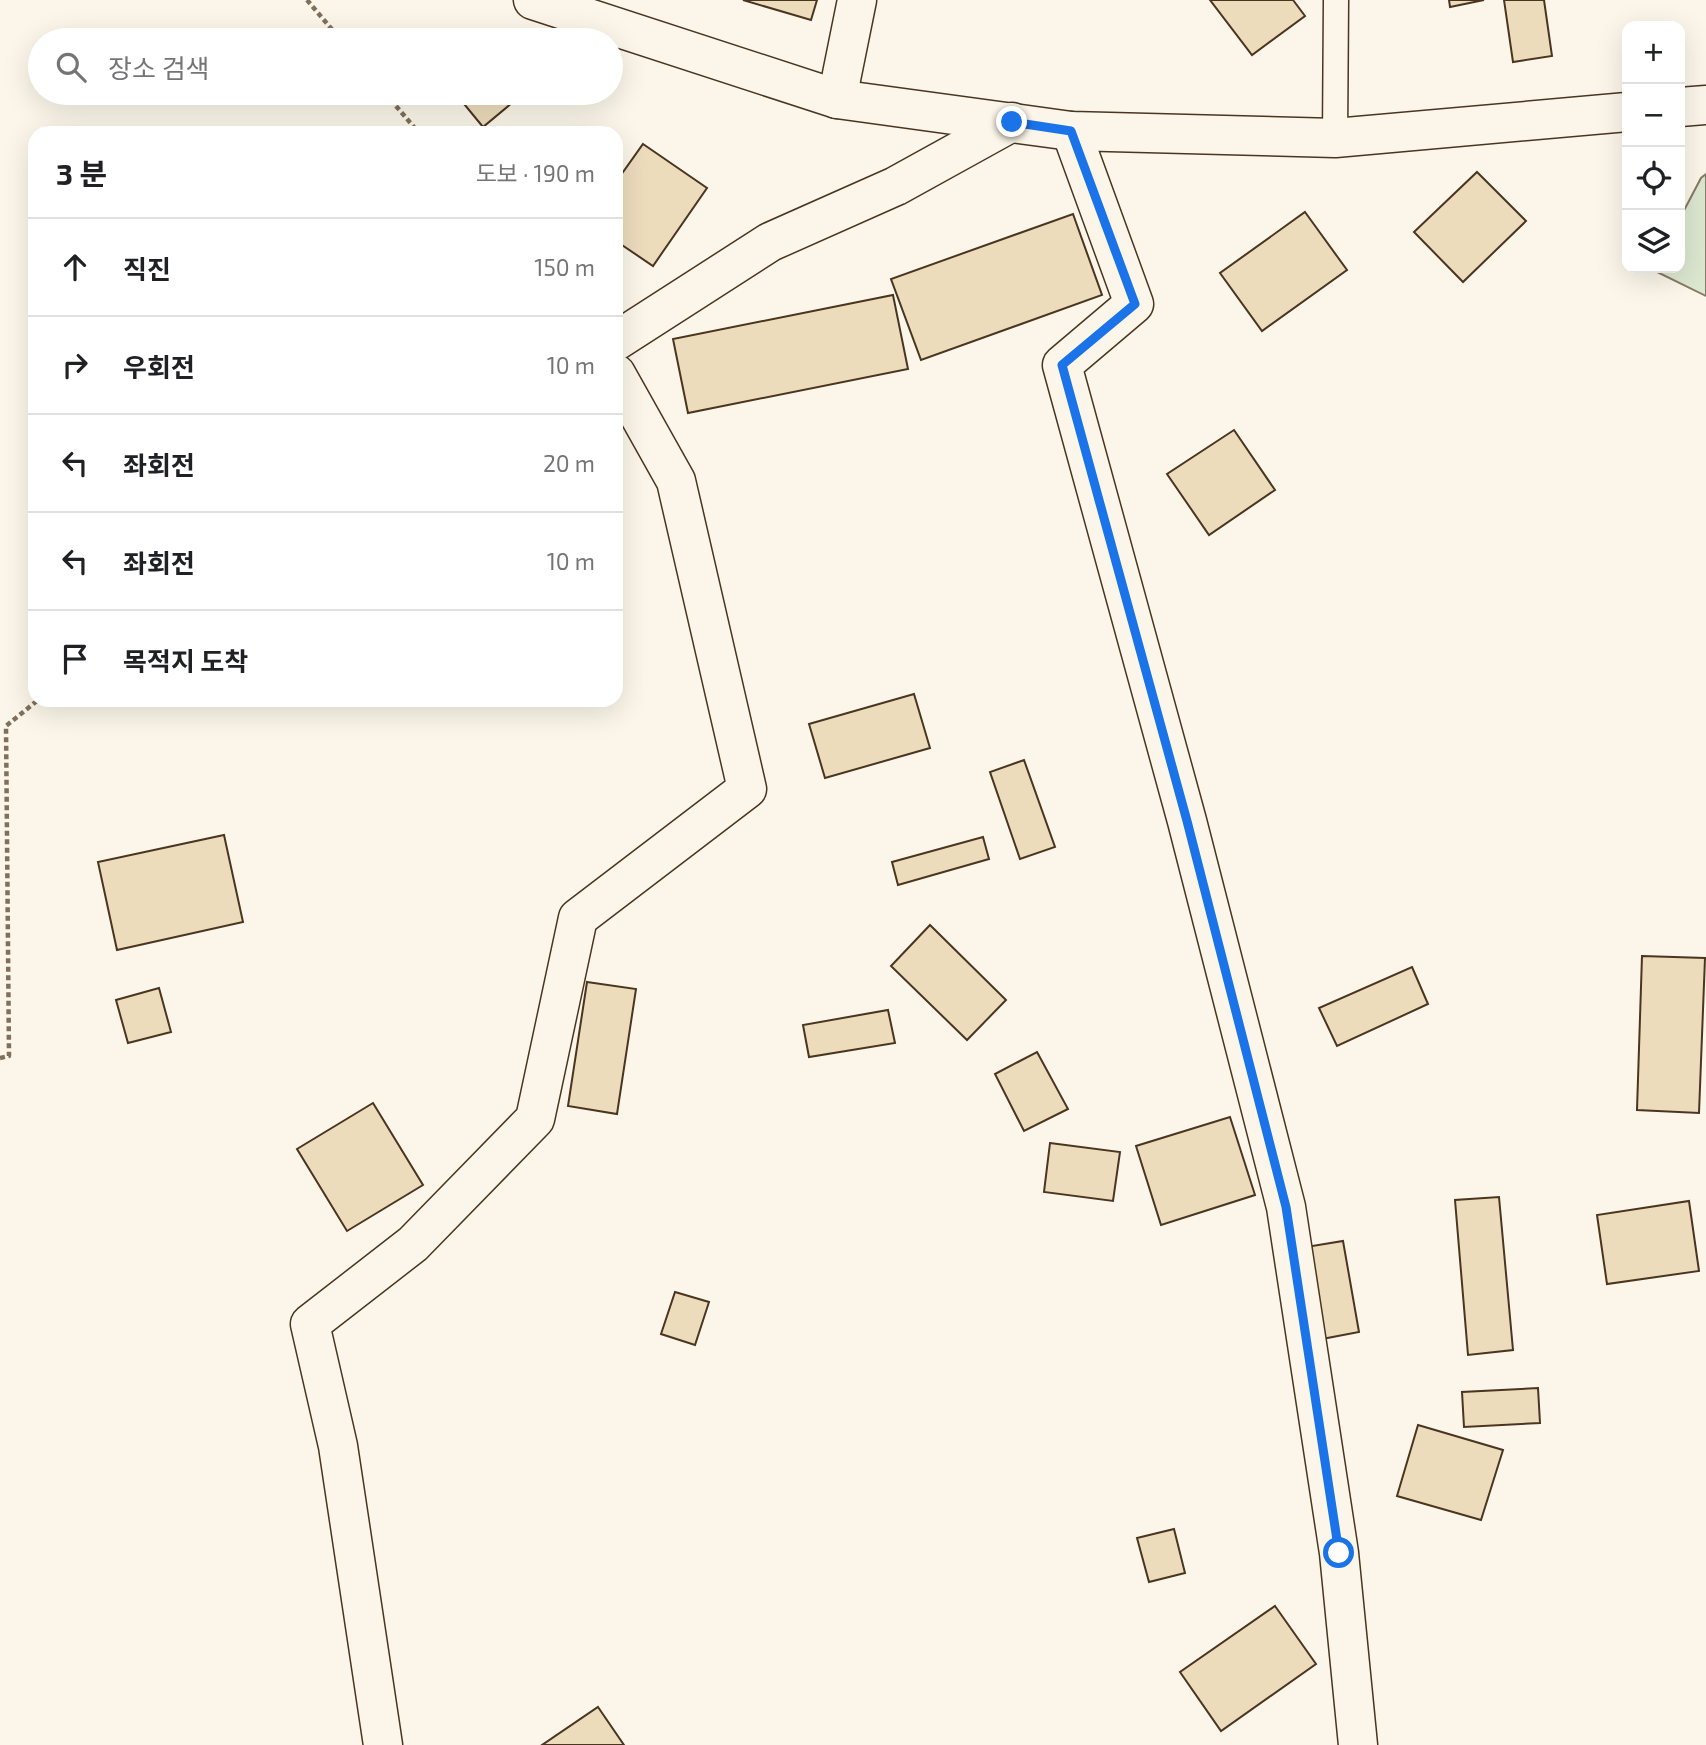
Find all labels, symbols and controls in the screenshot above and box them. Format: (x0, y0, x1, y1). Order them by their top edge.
map controls (1622, 21, 1685, 273)
button: + (1622, 21, 1685, 84)
search box (28, 28, 623, 105)
icon: search (52, 48, 90, 86)
text: 장소 검색 (108, 52, 209, 83)
button: − (1622, 84, 1685, 147)
route end (996, 106, 1027, 137)
button: locate (1622, 147, 1685, 210)
text: 3 분 (56, 155, 107, 191)
text: 도보 · 190 m (476, 159, 595, 187)
button: layers (1622, 210, 1685, 273)
icon: ahead (56, 248, 94, 286)
text: 직진 (123, 253, 171, 284)
text: 150 m (534, 253, 595, 281)
icon: right (56, 346, 94, 384)
text: 우회전 (123, 351, 195, 382)
text: 10 m (547, 351, 595, 379)
icon: left (56, 444, 94, 482)
text: 좌회전 (123, 449, 195, 480)
text: 20 m (543, 449, 595, 477)
icon: left (56, 542, 94, 580)
text: 좌회전 (123, 547, 195, 578)
text: 10 m (547, 547, 595, 575)
icon: arrive (56, 640, 94, 678)
text: 목적지 도착 (123, 645, 248, 676)
route start (1323, 1537, 1354, 1568)

